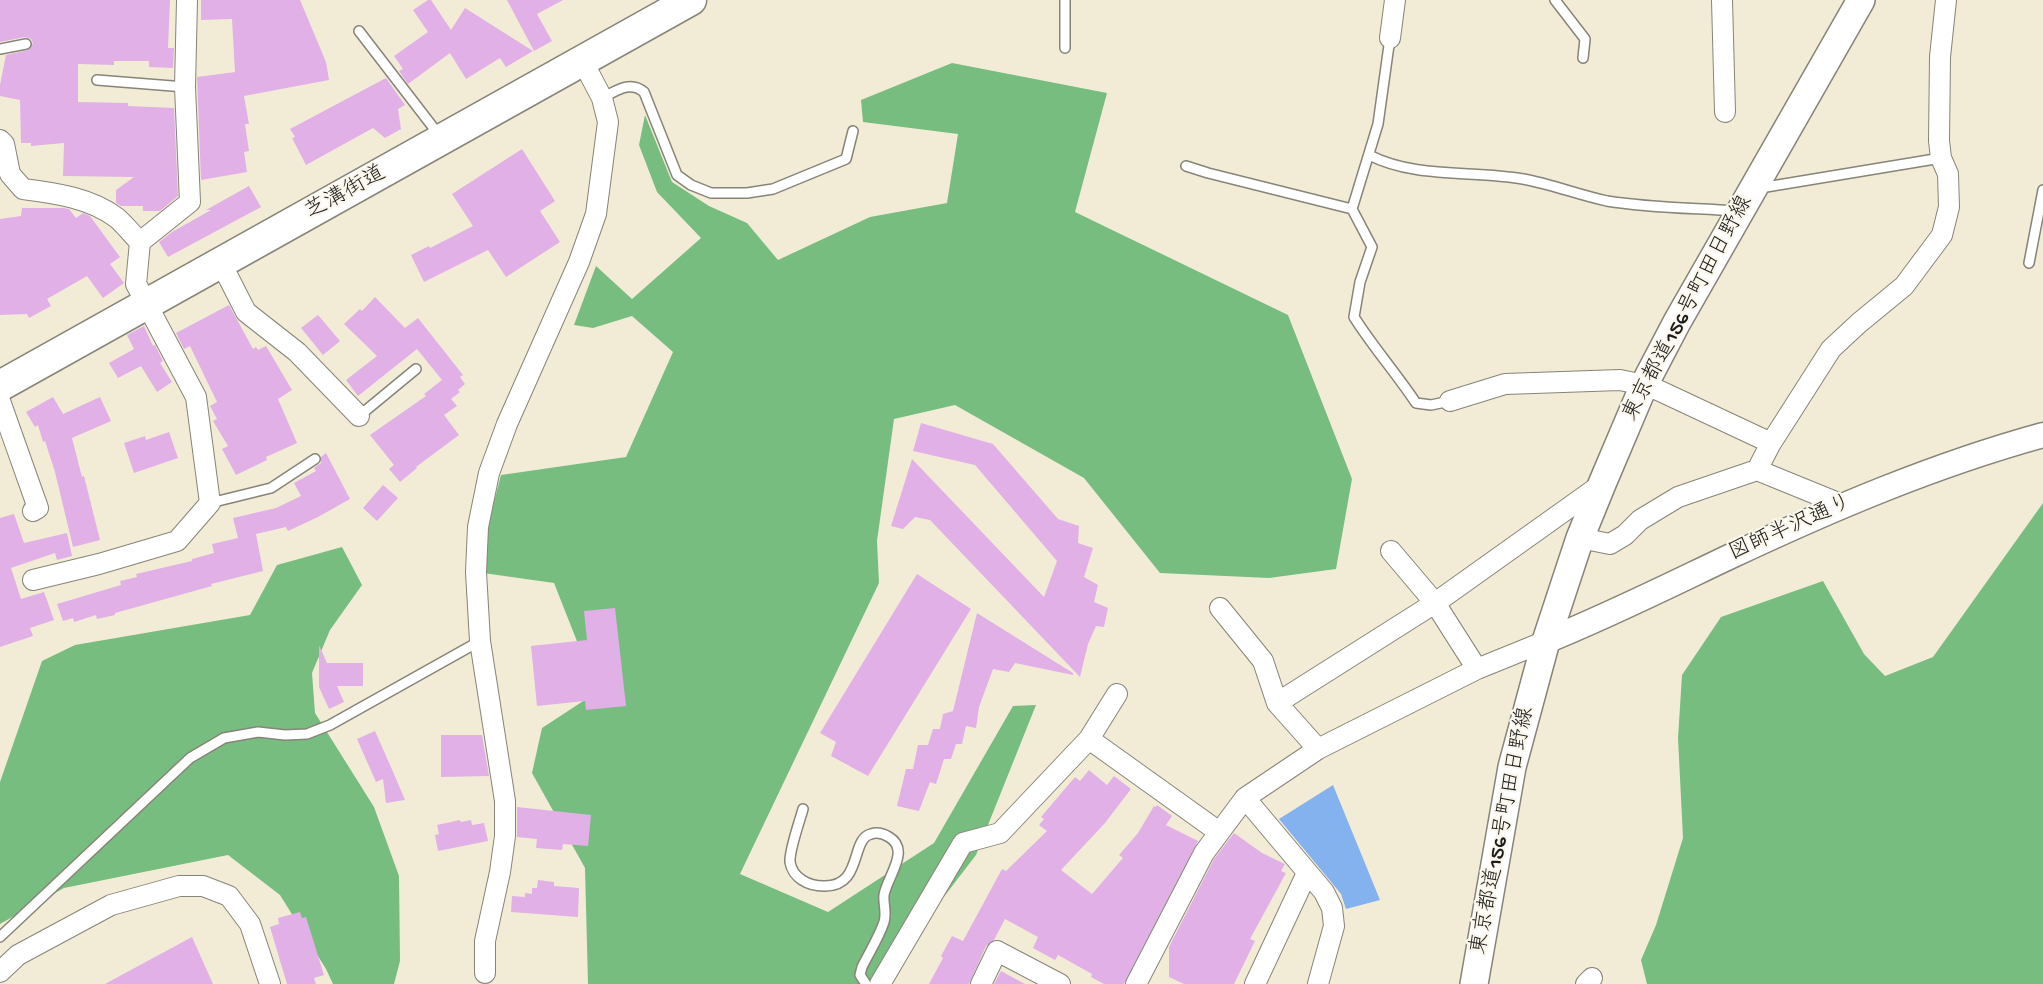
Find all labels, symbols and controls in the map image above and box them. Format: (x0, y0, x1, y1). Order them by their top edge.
street label: 芝溝街道 (301, 161, 391, 227)
street label: 東京都道156号町田日野線 (1618, 192, 1760, 426)
street label: 図師半沢通り (1725, 490, 1857, 568)
street label: 東京都道156号町田日野線 (1467, 705, 1541, 957)

